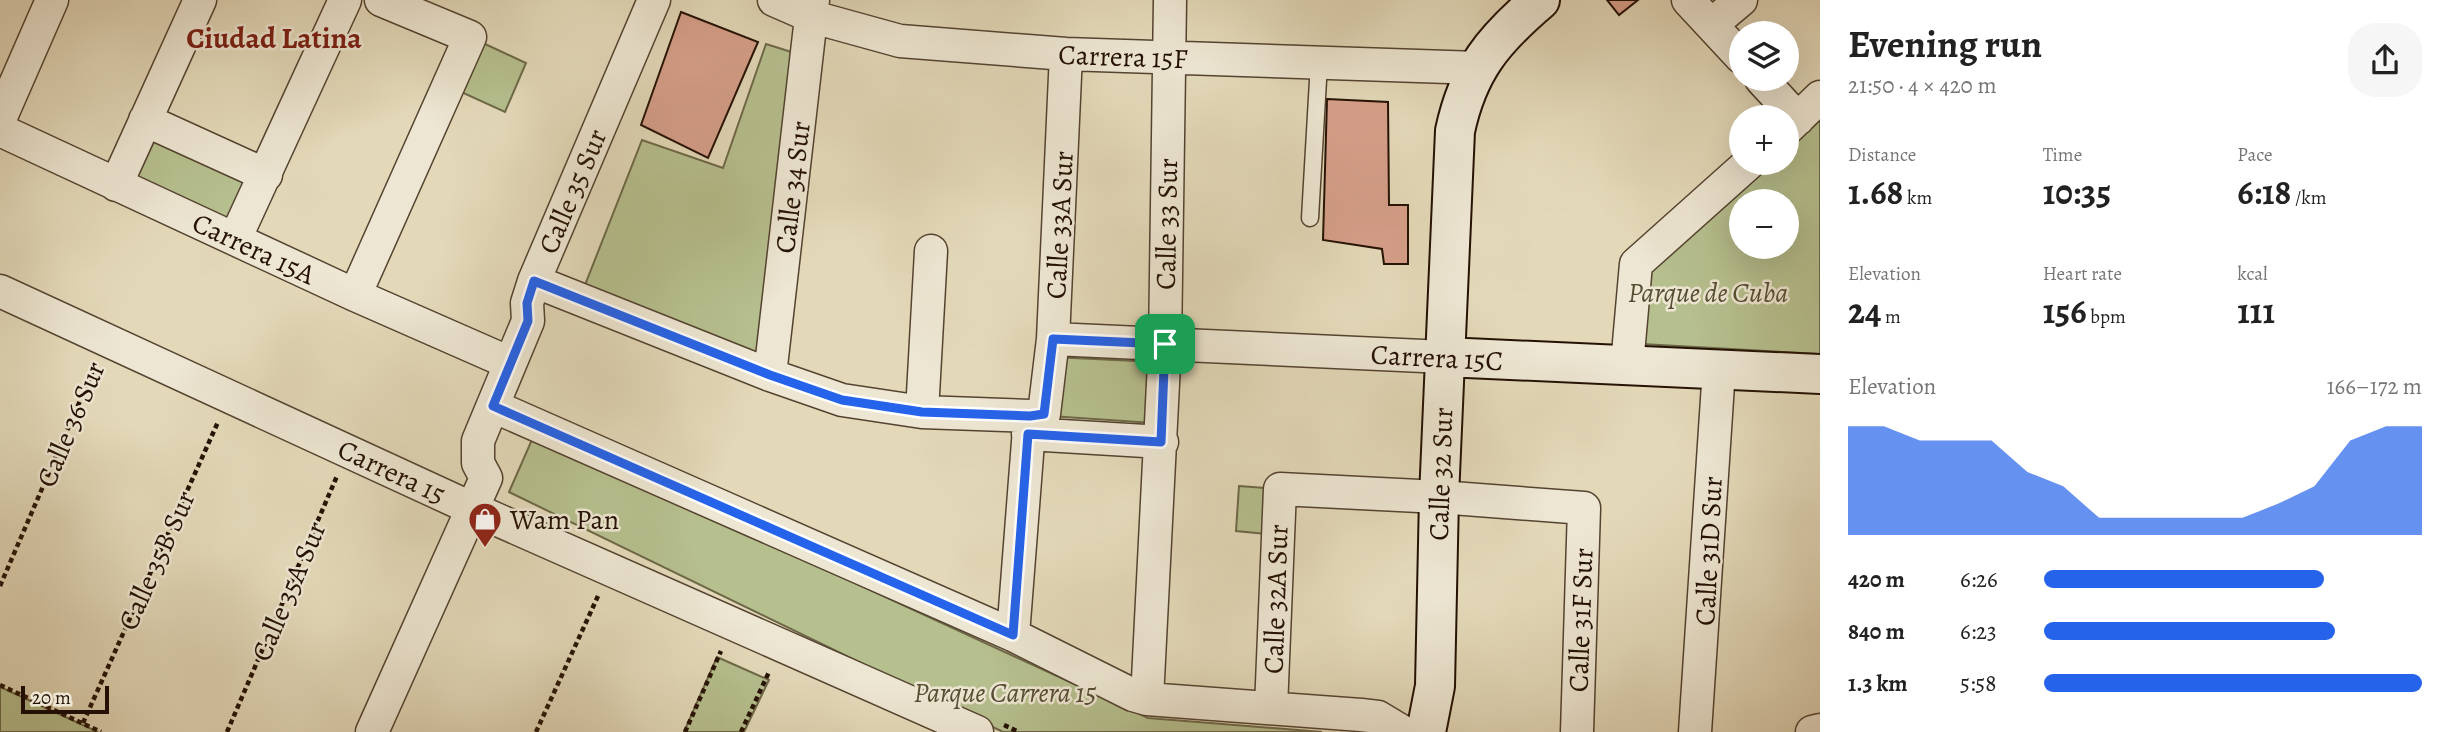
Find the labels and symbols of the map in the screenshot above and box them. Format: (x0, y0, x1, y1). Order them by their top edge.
district label: Ciudad Latina (186, 18, 362, 58)
street label: Carrera 15F (1058, 36, 1188, 78)
street label: Calle 34 Sur (766, 119, 820, 255)
street label: Calle 35 Sur (530, 123, 616, 260)
street label: Calle 33A Sur (1037, 150, 1083, 300)
street label: Calle 33 Sur (1147, 157, 1187, 290)
street label: Carrera 15A (186, 204, 322, 294)
park label: Parque de Cuba (1628, 274, 1788, 312)
pin (1135, 314, 1195, 374)
street label: Carrera 15C (1370, 336, 1504, 380)
street label: Calle 36 Sur (27, 355, 115, 493)
street label: Calle 32 Sur (1420, 406, 1462, 541)
street label: Carrera 15 (331, 430, 452, 513)
street label: Calle 31D Sur (1686, 475, 1732, 627)
street label: Calle 35B Sur (109, 484, 205, 636)
shop icon: Wam Pan (466, 500, 504, 549)
place label: Wam Pan (509, 501, 619, 539)
street label: Calle 35A Sur (242, 515, 336, 667)
street label: Calle 32A Sur (1254, 523, 1298, 675)
street label: Calle 31F Sur (1559, 547, 1603, 693)
park label: Parque Carrera 15 (913, 674, 1097, 712)
scale bar (21, 683, 108, 715)

